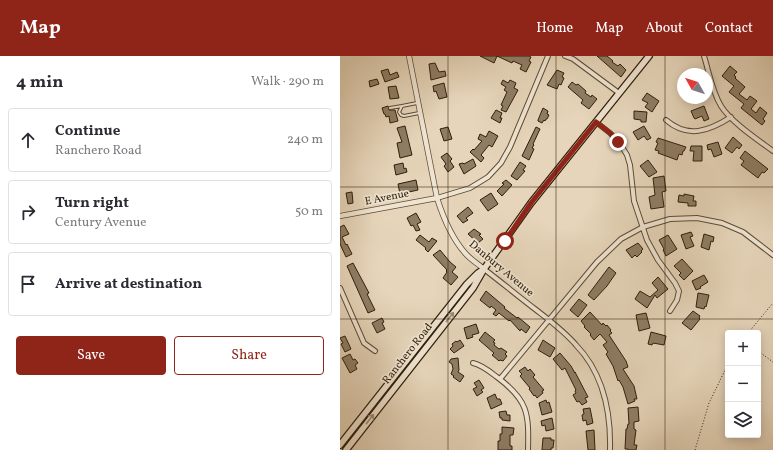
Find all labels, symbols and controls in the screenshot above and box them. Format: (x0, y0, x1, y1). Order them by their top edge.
text: Map (20, 15, 61, 41)
text: Home (536, 19, 573, 38)
text: Map (595, 19, 623, 38)
text: About (645, 19, 683, 38)
text: Contact (705, 19, 753, 38)
north arrow (677, 68, 713, 104)
text: 4 min (16, 71, 63, 94)
text: Walk · 290 m (251, 73, 324, 91)
text: Continue (55, 121, 120, 142)
icon: ahead (17, 129, 39, 151)
text: 240 m (287, 131, 323, 149)
route end (609, 133, 627, 151)
text: Ranchero Road (55, 142, 142, 160)
street label: E Avenue (364, 186, 410, 210)
text: Turn right (55, 193, 129, 214)
icon: right (17, 201, 39, 223)
text: 50 m (295, 203, 323, 221)
text: Century Avenue (55, 214, 147, 232)
route start (496, 232, 514, 250)
street label: Danbury Avenue (465, 237, 537, 301)
icon: arrive (17, 273, 39, 295)
text: Arrive at destination (55, 274, 202, 295)
one-way arrow (446, 312, 454, 323)
street label: Ranchero Road (379, 320, 437, 388)
map controls (725, 330, 761, 438)
button: + (725, 330, 761, 366)
button: Save (16, 336, 166, 375)
button: Share (174, 336, 324, 375)
button: − (725, 366, 761, 402)
button: layers (725, 402, 761, 438)
one-way arrow (365, 414, 374, 425)

